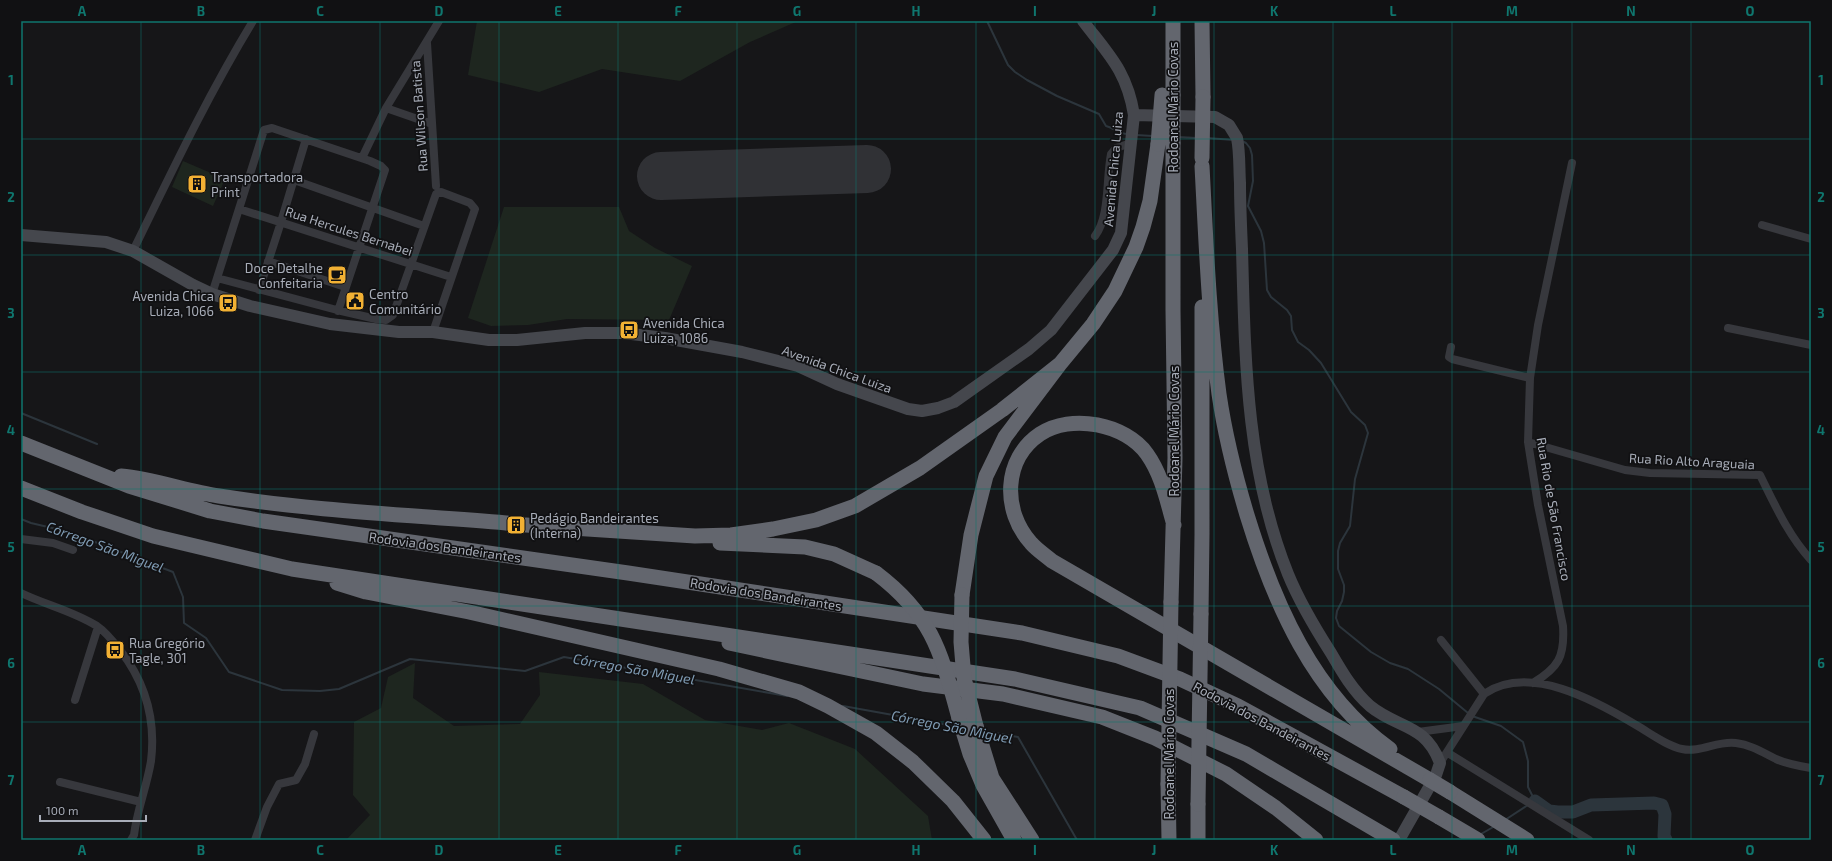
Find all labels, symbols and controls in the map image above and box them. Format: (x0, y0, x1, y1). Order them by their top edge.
text: A (78, 3, 87, 19)
text: B (197, 3, 205, 19)
text: C (316, 3, 324, 19)
text: D (435, 3, 444, 19)
text: E (554, 3, 562, 19)
text: F (674, 3, 682, 19)
text: G (793, 3, 801, 19)
text: H (912, 3, 921, 19)
text: I (1033, 3, 1037, 19)
text: J (1152, 3, 1156, 19)
text: K (1270, 3, 1279, 19)
text: L (1390, 3, 1397, 19)
text: M (1506, 3, 1518, 19)
text: N (1626, 3, 1636, 19)
text: O (1746, 3, 1755, 19)
street label: Rodoanel Mário Covas (1165, 42, 1181, 172)
street label: Rua Wilson Batista (407, 60, 431, 172)
text: 1 (8, 72, 14, 88)
text: 1 (1818, 72, 1824, 88)
street label: Avenida Chica Luiza (1100, 111, 1126, 227)
place label: Transportadora Print (211, 169, 303, 200)
building icon: Transportadora Print (186, 173, 208, 195)
text: 2 (7, 189, 15, 205)
text: 2 (1817, 189, 1825, 205)
street label: Rua Hercules Bernabei (283, 203, 415, 259)
place label: Doce Detalhe Confeitaria (245, 260, 323, 291)
cafe icon: Doce Detalhe Confeitaria (326, 264, 348, 286)
place label: Centro Comunitário (369, 286, 441, 317)
place label: Avenida Chica Luiza, 1066 (132, 288, 214, 319)
public building icon: Centro Comunitário (344, 290, 366, 312)
bus stop icon: Avenida Chica Luiza, 1066 (217, 292, 239, 314)
text: 3 (7, 305, 15, 321)
text: 3 (1817, 305, 1825, 321)
place label: Avenida Chica Luiza, 1086 (643, 315, 725, 346)
bus stop icon: Avenida Chica Luiza, 1086 (618, 319, 640, 341)
street label: Avenida Chica Luiza (780, 342, 894, 396)
street label: Rodoanel Mário Covas (1166, 366, 1182, 496)
text: 4 (7, 422, 15, 438)
text: 4 (1817, 422, 1825, 438)
street label: Rua Rio de São Francisco (1533, 436, 1575, 582)
street label: Rua Rio Alto Araguaia (1629, 450, 1755, 472)
place label: Pedágio Bandeirantes (Interna) (530, 510, 659, 541)
building icon: Pedágio Bandeirantes (Interna) (505, 514, 527, 536)
water label: Córrego São Miguel (44, 517, 166, 576)
street label: Rodovia dos Bandeirantes (368, 528, 522, 566)
text: 5 (7, 539, 15, 555)
text: 5 (1817, 539, 1825, 555)
street label: Rodovia dos Bandeirantes (689, 574, 843, 614)
place label: Rua Gregório Tagle, 301 (129, 635, 205, 666)
bus stop icon: Rua Gregório Tagle, 301 (104, 639, 126, 661)
water label: Córrego São Miguel (572, 649, 696, 688)
text: 6 (7, 655, 15, 671)
text: 6 (1817, 655, 1825, 671)
street label: Rodovia dos Bandeirantes (1190, 678, 1334, 764)
street label: Rodoanel Mário Covas (1161, 689, 1177, 819)
water label: Córrego São Miguel (890, 706, 1014, 747)
text: 7 (8, 772, 15, 788)
text: 7 (1818, 772, 1825, 788)
scale bar (40, 797, 146, 823)
text: 100 m (46, 803, 78, 817)
text: A (78, 842, 87, 858)
text: B (197, 842, 205, 858)
text: C (316, 842, 324, 858)
text: D (435, 842, 444, 858)
text: E (554, 842, 562, 858)
text: F (674, 842, 682, 858)
text: G (793, 842, 801, 858)
text: H (912, 842, 921, 858)
text: I (1033, 842, 1037, 858)
text: J (1152, 842, 1156, 858)
text: K (1270, 842, 1279, 858)
text: L (1390, 842, 1397, 858)
text: M (1506, 842, 1518, 858)
text: N (1626, 842, 1636, 858)
text: O (1746, 842, 1755, 858)

